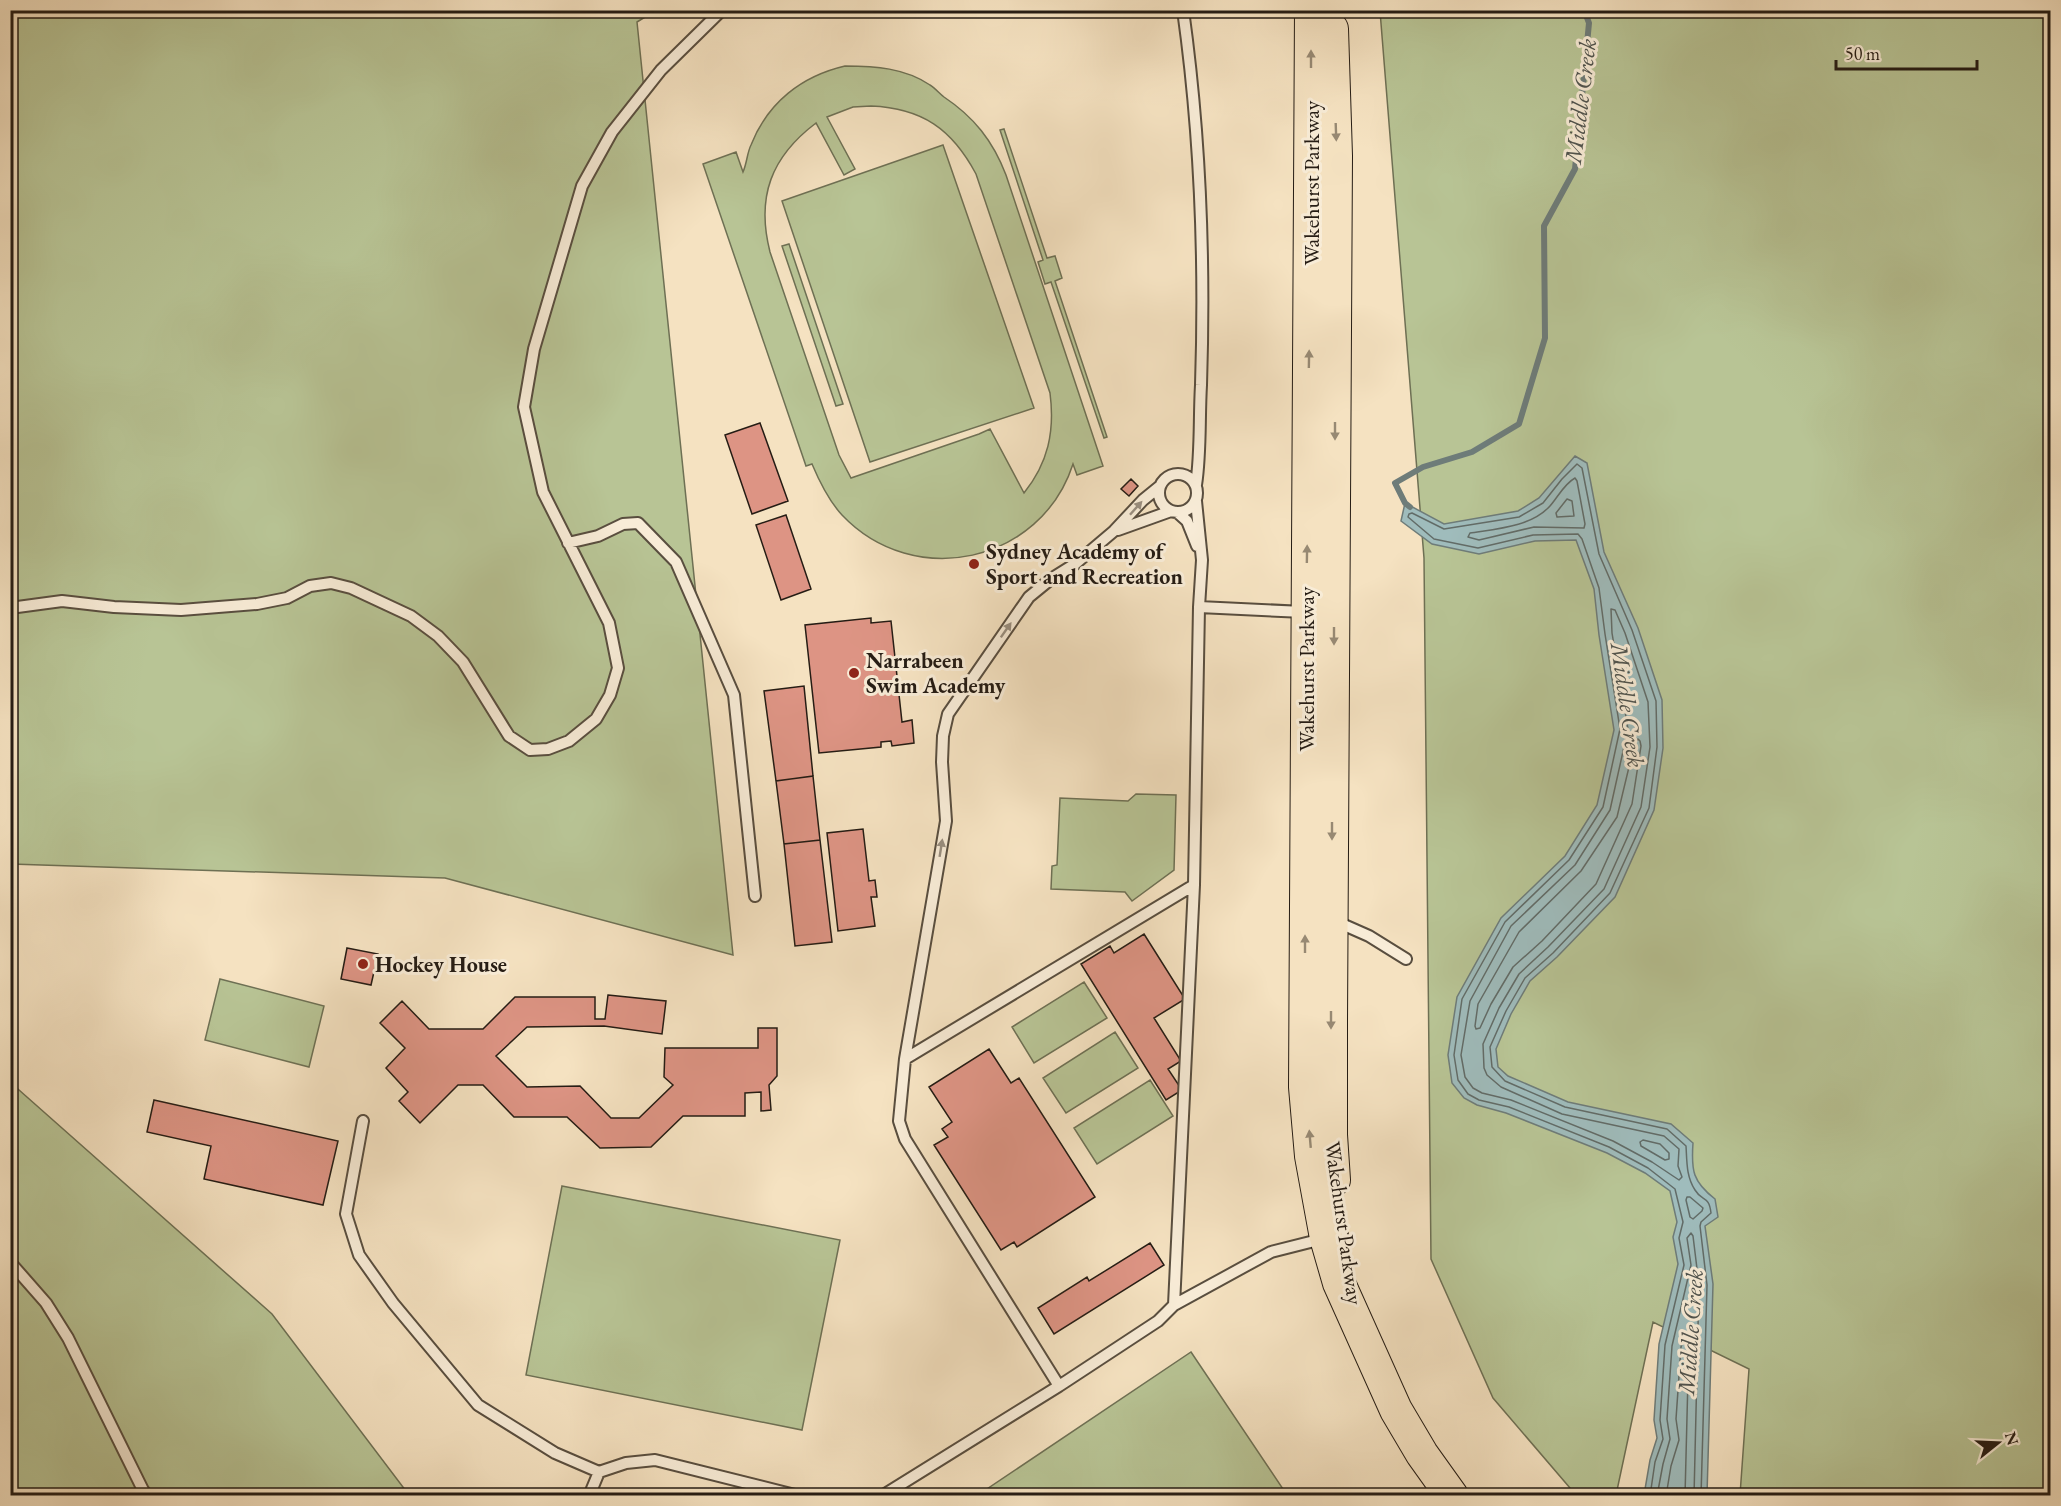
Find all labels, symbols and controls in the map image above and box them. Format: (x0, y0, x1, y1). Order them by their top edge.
scale bar (1836, 33, 1977, 71)
water label: Middle Creek (1557, 37, 1603, 167)
text: 50 m (1845, 42, 1880, 65)
one-way arrow (1306, 50, 1316, 69)
street label: Wakehurst Parkway (1297, 100, 1326, 265)
one-way arrow (1331, 122, 1340, 141)
one-way arrow (1304, 349, 1314, 368)
one-way arrow (1330, 421, 1340, 440)
one-way arrow (1129, 501, 1142, 516)
place label: Sydney Academy of Sport and Recreation (986, 537, 1183, 591)
one-way arrow (1302, 544, 1312, 563)
marker: Sydney Academy of Sport and Recreation (967, 557, 981, 571)
street label: Wakehurst Parkway (1292, 586, 1321, 751)
one-way arrow (1000, 623, 1012, 639)
one-way arrow (1329, 627, 1339, 646)
water label: Middle Creek (1604, 639, 1652, 769)
place label: Narrabeen Swim Academy (866, 646, 1006, 700)
marker: Narrabeen Swim Academy (847, 666, 861, 680)
one-way arrow (1328, 822, 1337, 841)
one-way arrow (937, 838, 946, 857)
one-way arrow (1300, 934, 1310, 953)
place label: Hockey House (375, 950, 507, 979)
marker: Hockey House (356, 957, 370, 971)
one-way arrow (1326, 1010, 1336, 1029)
one-way arrow (1305, 1129, 1315, 1148)
street label: Wakehurst Parkway (1318, 1139, 1370, 1307)
water label: Middle Creek (1670, 1268, 1710, 1398)
north arrow (1968, 1413, 2028, 1473)
text: N (2000, 1429, 2024, 1448)

